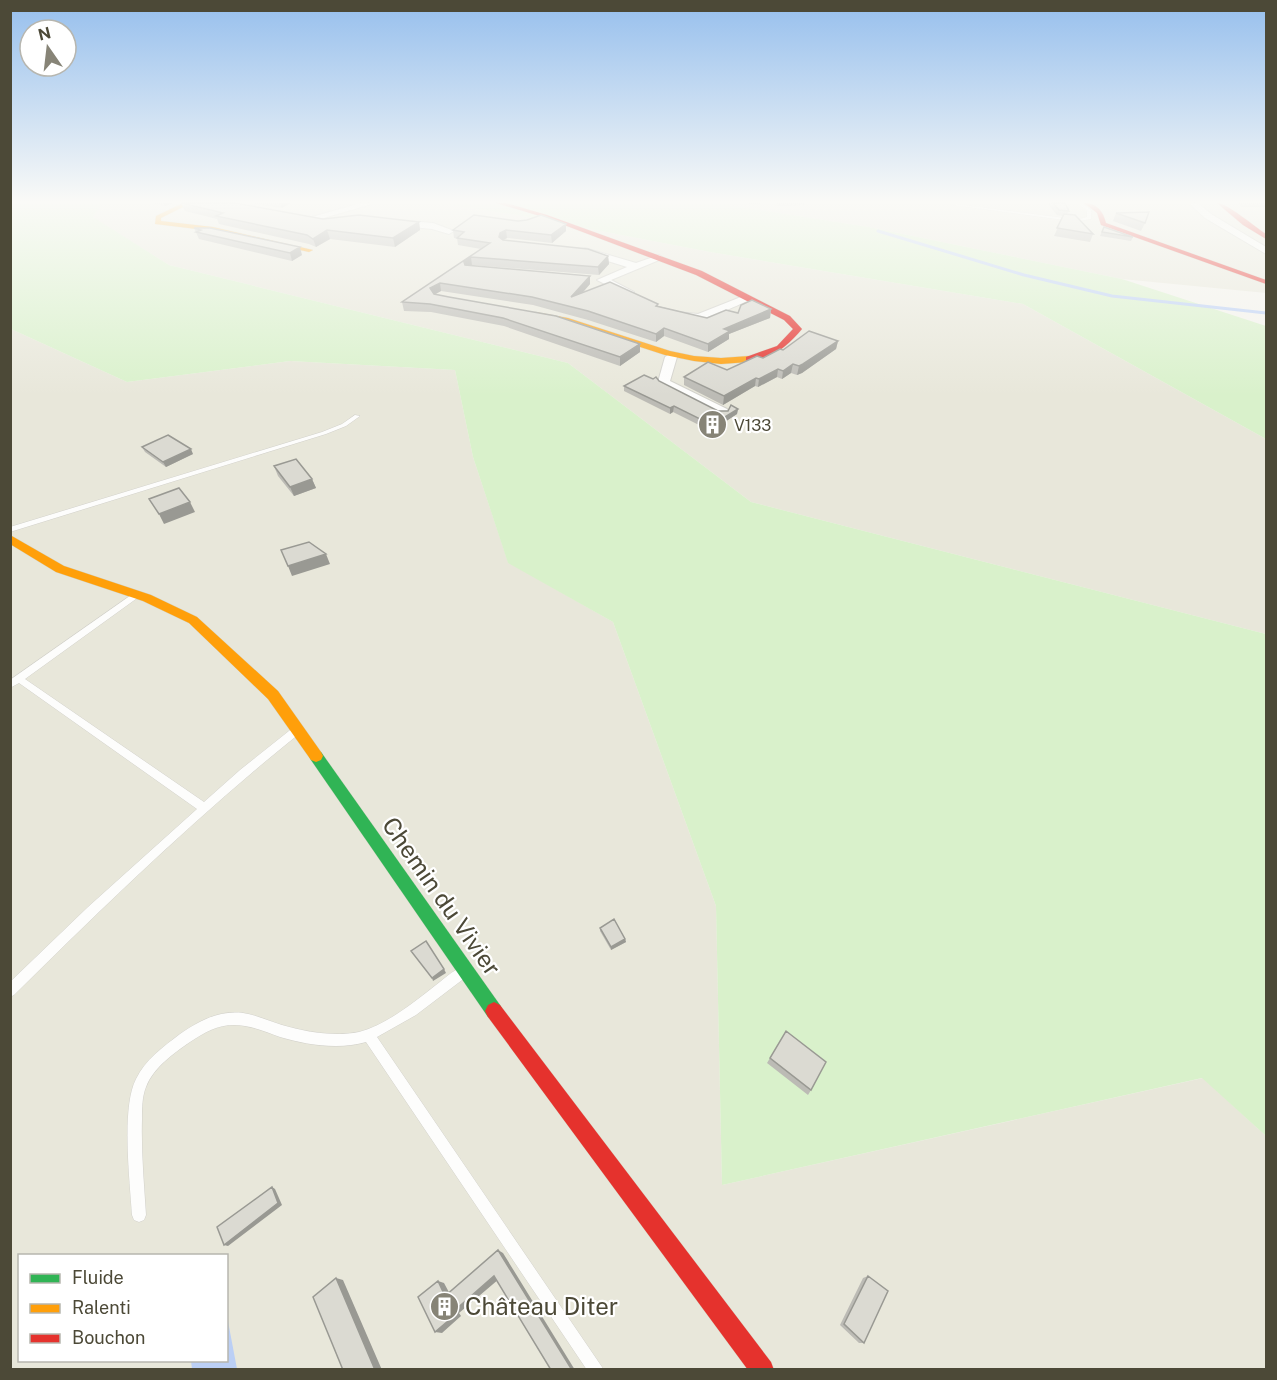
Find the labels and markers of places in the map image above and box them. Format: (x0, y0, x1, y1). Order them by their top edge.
building icon: V133 (697, 409, 729, 441)
place label: V133 (734, 416, 771, 435)
building icon: Château Diter (428, 1290, 460, 1322)
place label: Château Diter (465, 1292, 618, 1320)

